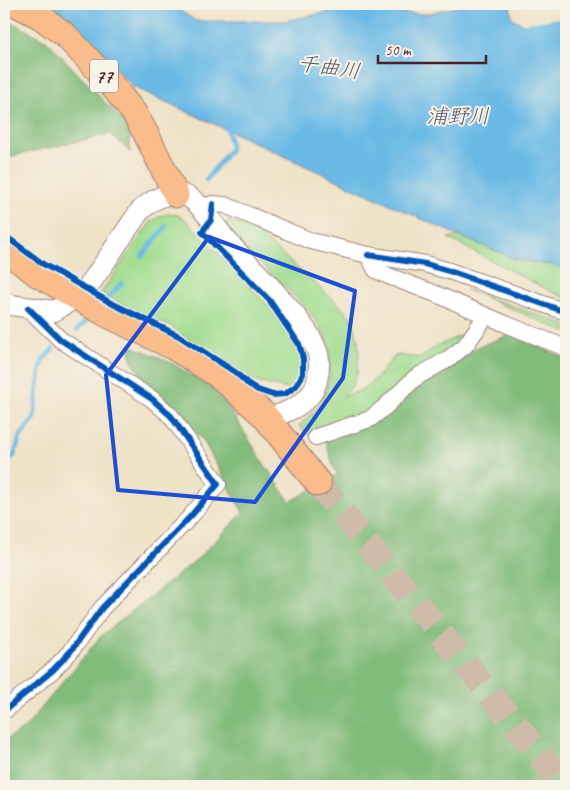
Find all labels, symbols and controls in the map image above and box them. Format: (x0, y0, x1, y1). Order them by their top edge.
scale bar (378, 32, 485, 64)
text: 50 m (385, 41, 412, 60)
water label: 千曲川 (296, 50, 362, 84)
road number: 77 (90, 59, 118, 92)
water label: 浦野川 (427, 103, 490, 129)

